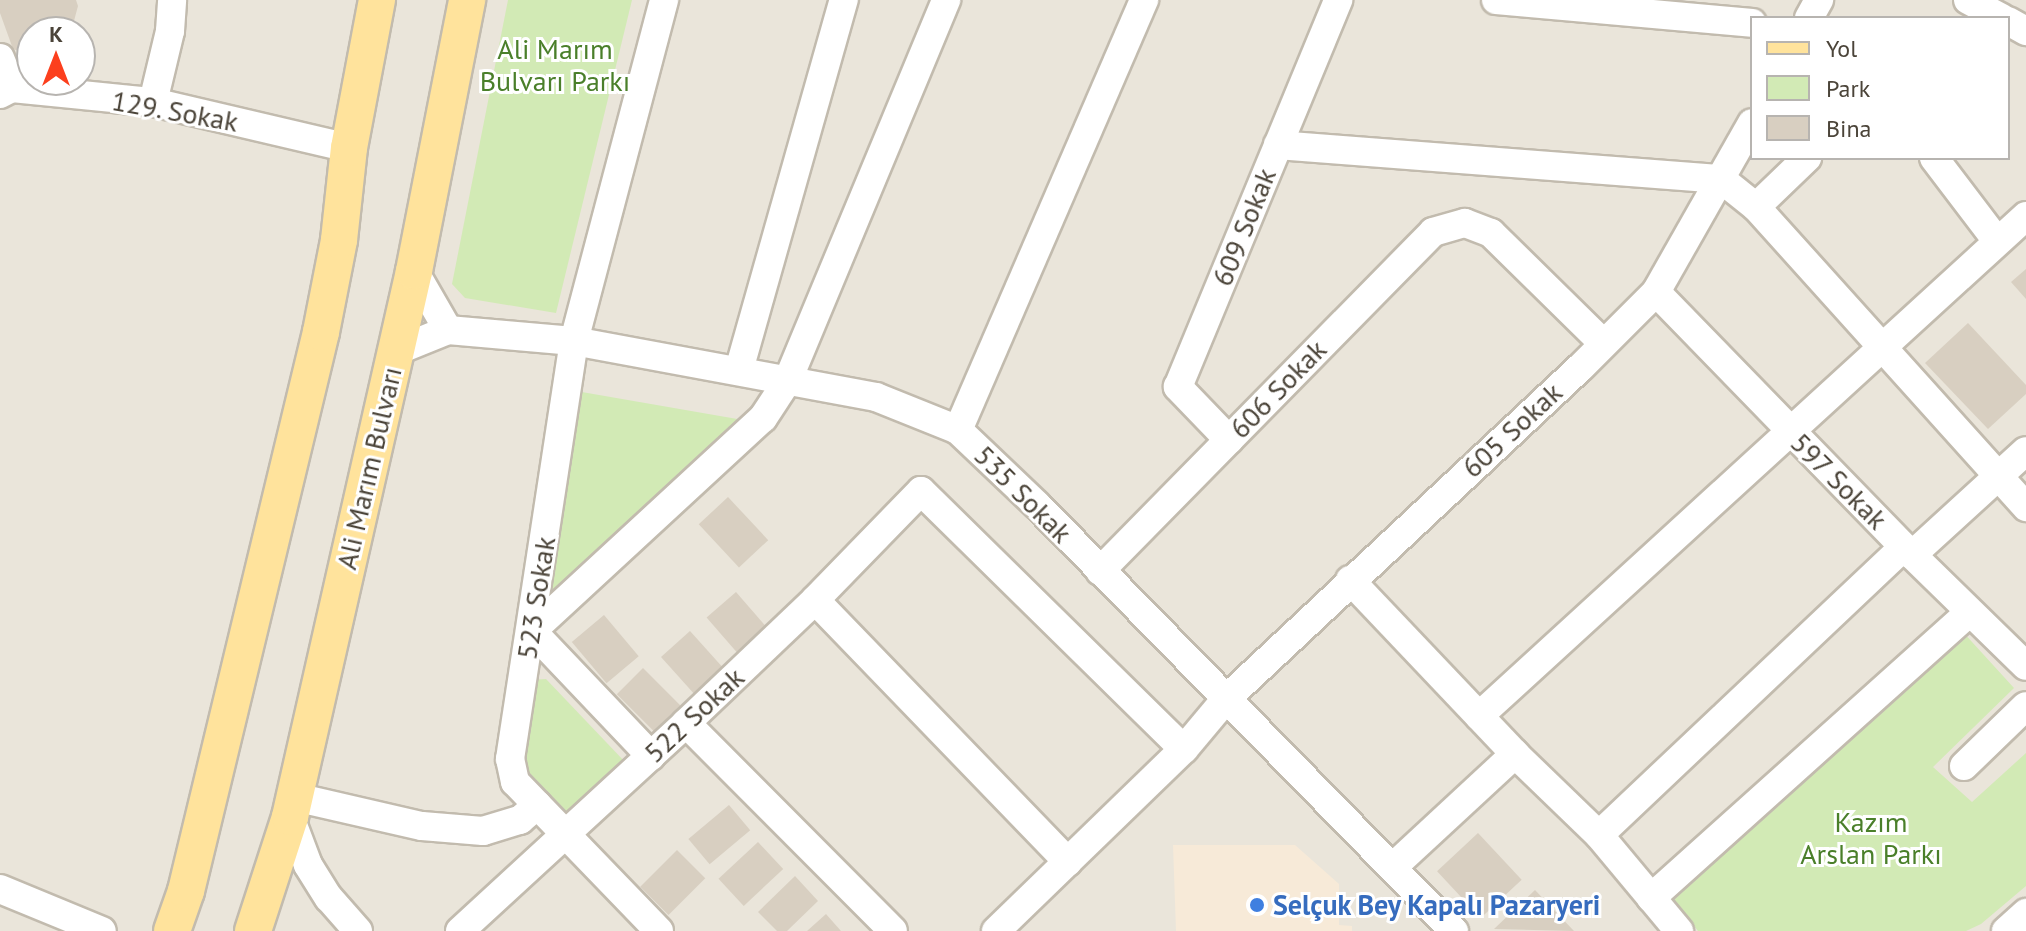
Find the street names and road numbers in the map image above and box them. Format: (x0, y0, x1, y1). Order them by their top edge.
street label: 129. Sokak (108, 83, 242, 139)
street label: 609 Sokak (1205, 163, 1283, 291)
street label: 606 Sokak (1223, 333, 1333, 445)
street label: Ali Marım Bulvarı (329, 363, 409, 573)
street label: 605 Sokak (1455, 375, 1569, 485)
street label: 597 Sokak (1783, 425, 1895, 537)
street label: 535 Sokak (967, 438, 1079, 550)
street label: 523 Sokak (510, 534, 562, 662)
street label: 522 Sokak (637, 660, 751, 770)

